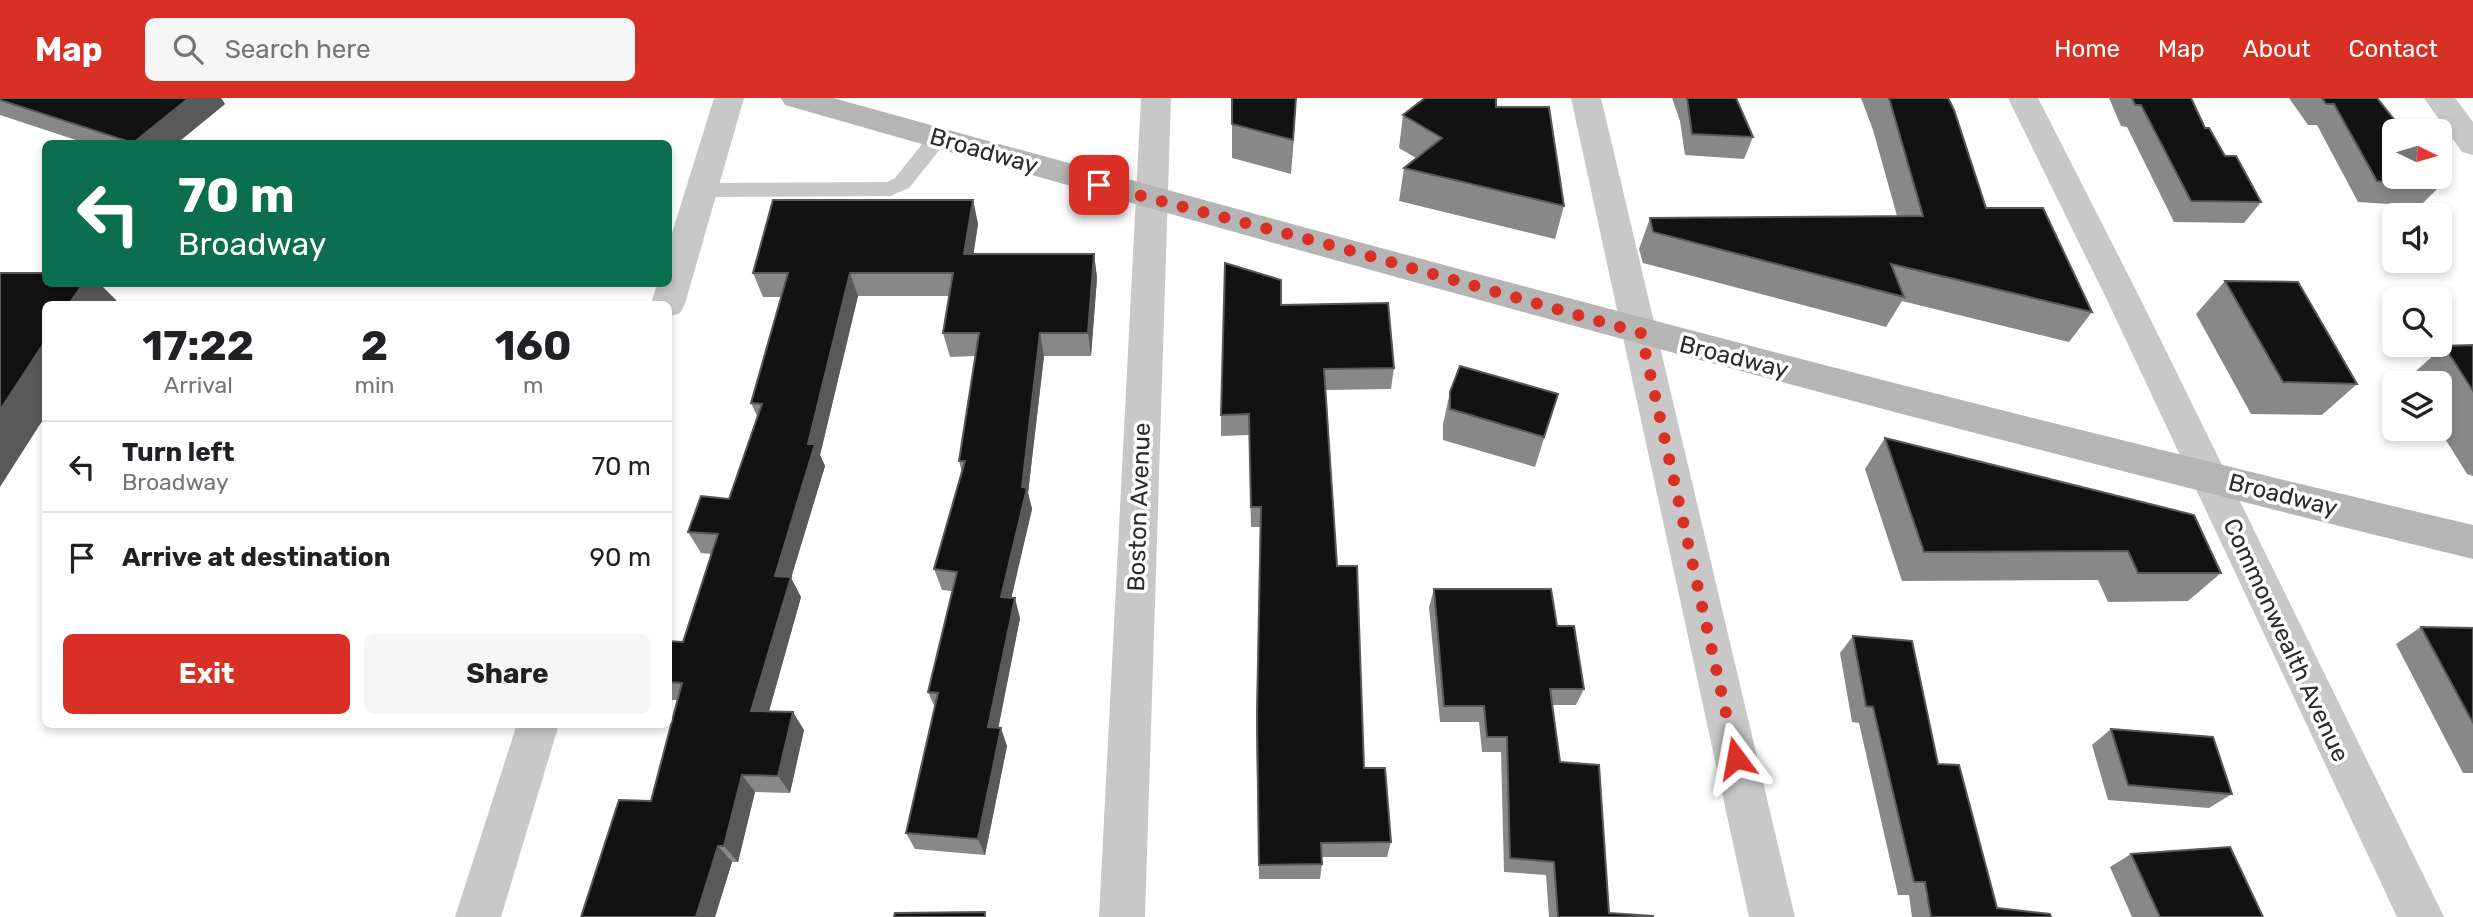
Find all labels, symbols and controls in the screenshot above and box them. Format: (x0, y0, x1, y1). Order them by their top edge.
search box (145, 18, 635, 81)
text: Map (35, 30, 103, 69)
icon: search (169, 30, 207, 68)
text: Search here (225, 34, 370, 65)
text: Home (2054, 35, 2120, 63)
text: Map (2158, 35, 2205, 63)
text: About (2243, 35, 2311, 63)
text: Contact (2349, 35, 2438, 63)
north arrow (2382, 119, 2452, 189)
map controls (2382, 119, 2452, 441)
street label: Broadway (927, 122, 1041, 180)
pin (1069, 155, 1129, 215)
text: 70 m (178, 166, 295, 224)
icon: arrive (1080, 166, 1118, 204)
icon: left (63, 168, 154, 259)
button: sound (2382, 203, 2452, 273)
text: Broadway (178, 225, 326, 263)
button: search (2382, 287, 2452, 357)
text: 17:22 (142, 321, 254, 371)
text: 2 (361, 321, 388, 371)
text: 160 (495, 321, 572, 371)
street label: Broadway (1677, 330, 1791, 384)
text: Arrival (164, 371, 233, 399)
text: min (355, 371, 394, 399)
text: m (523, 371, 543, 399)
button: layers (2382, 371, 2452, 441)
street label: Boston Avenue (1122, 422, 1156, 592)
text: Turn left (122, 437, 234, 468)
icon: left (63, 448, 101, 486)
text: 70 m (592, 451, 651, 482)
text: Broadway (122, 468, 229, 496)
street label: Broadway (2226, 468, 2340, 522)
street label: Commonwealth Avenue (2217, 514, 2355, 766)
icon: arrive (63, 539, 101, 577)
text: Arrive at destination (122, 542, 390, 573)
text: 90 m (590, 542, 651, 573)
button: Exit (63, 634, 350, 714)
button: Share (364, 634, 651, 714)
position arrow (1699, 721, 1773, 795)

